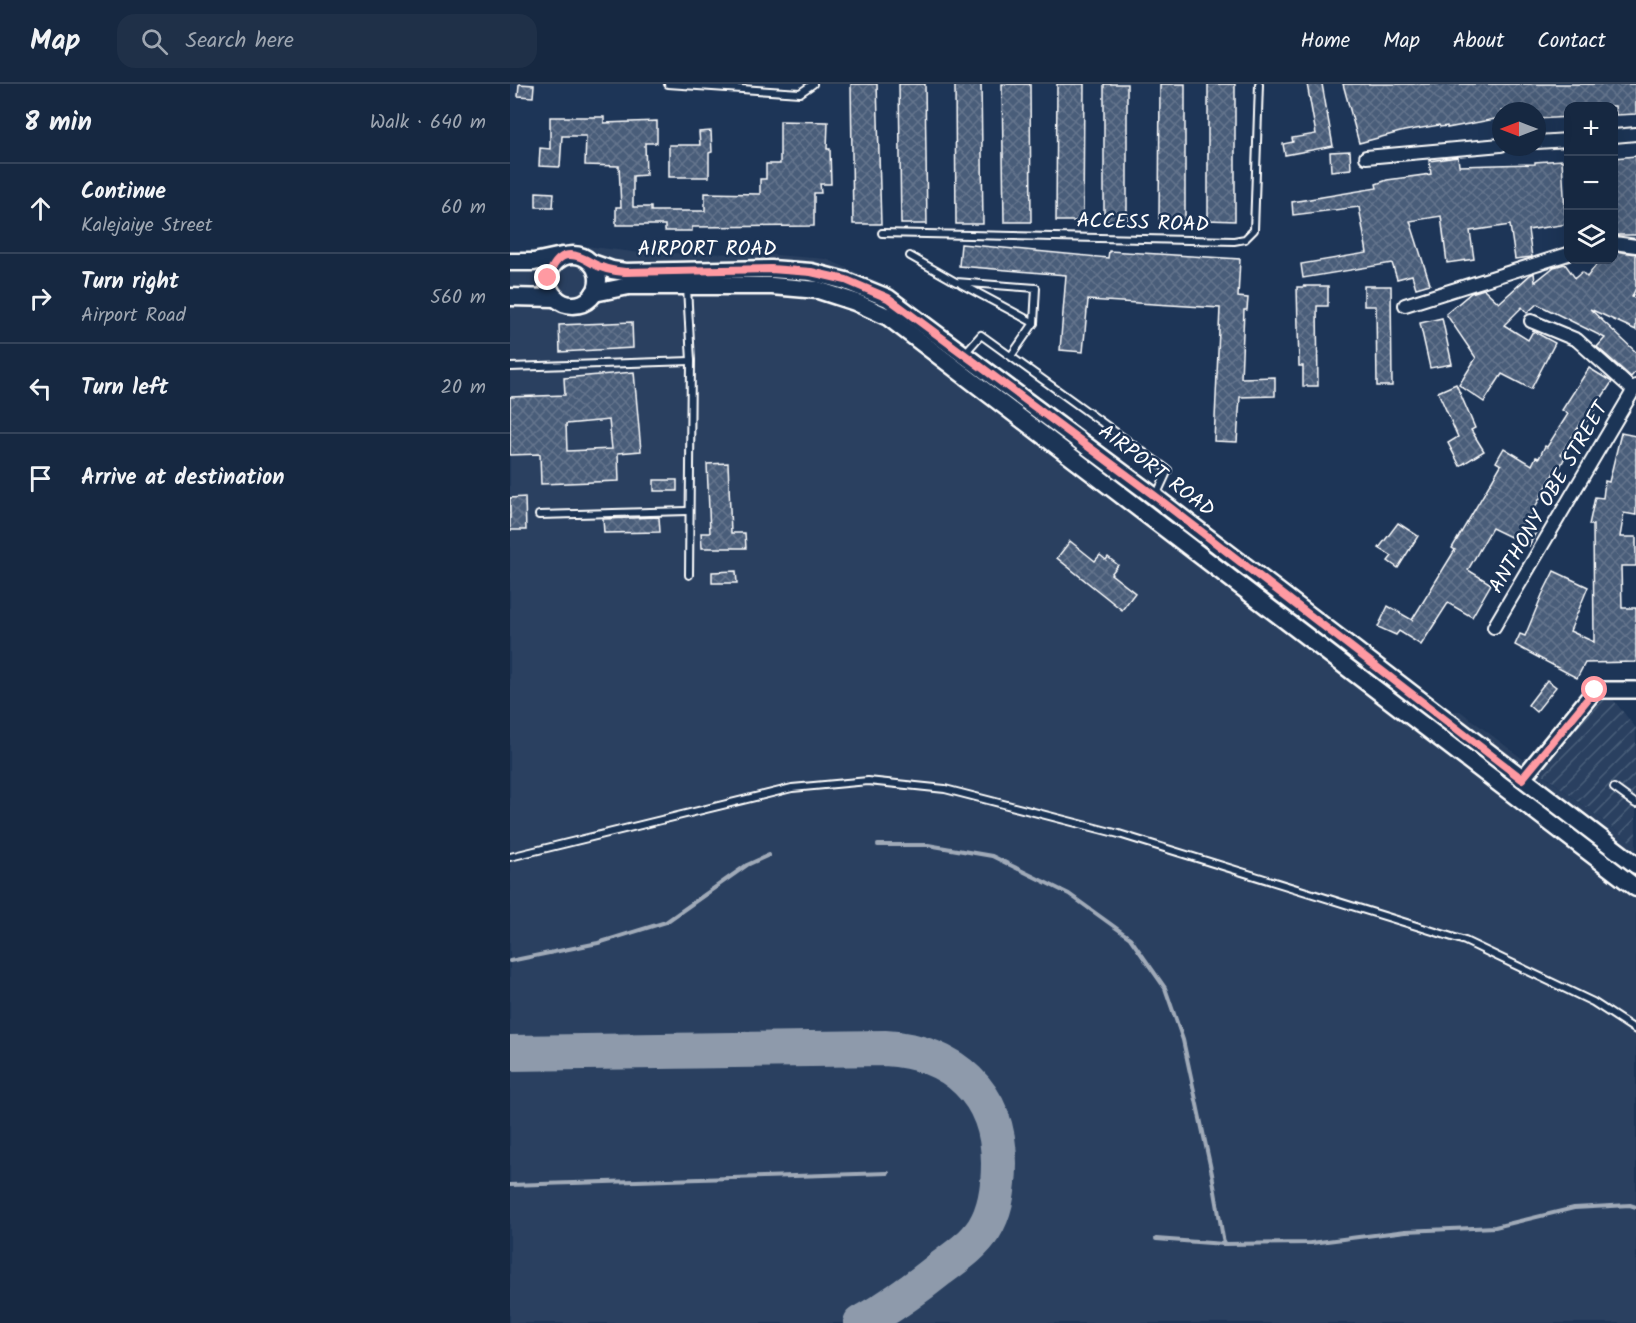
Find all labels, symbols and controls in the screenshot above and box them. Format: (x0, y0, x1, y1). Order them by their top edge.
search box (117, 14, 537, 68)
text: Map (30, 19, 81, 64)
text: Search here (186, 24, 294, 59)
icon: search (138, 25, 171, 58)
text: Home (1301, 25, 1350, 58)
text: Map (1383, 25, 1420, 58)
text: About (1453, 25, 1504, 58)
text: Contact (1537, 25, 1606, 58)
text: 8 min (24, 102, 92, 144)
north arrow (1492, 102, 1546, 156)
map controls (1564, 102, 1618, 264)
button: + (1564, 102, 1618, 156)
text: Walk · 640 m (370, 107, 486, 139)
button: − (1564, 156, 1618, 210)
text: Continue (81, 175, 166, 210)
icon: ahead (24, 192, 57, 225)
text: 60 m (441, 192, 486, 224)
street label: ACCESS ROAD (1076, 205, 1210, 242)
text: Kalejaiye Street (81, 210, 212, 242)
button: layers (1564, 210, 1618, 264)
street label: AIRPORT ROAD (637, 233, 777, 266)
route end (534, 264, 560, 290)
text: Turn right (81, 265, 179, 300)
icon: right (24, 282, 57, 315)
text: 560 m (430, 282, 486, 314)
text: Airport Road (81, 300, 186, 332)
text: Turn left (81, 371, 168, 406)
icon: left (24, 372, 57, 405)
text: 20 m (440, 372, 486, 404)
street label: ANTHONY OBE STREET (1481, 394, 1619, 600)
street label: AIRPORT ROAD (1091, 416, 1222, 526)
text: Arrive at destination (81, 461, 284, 496)
icon: arrive (24, 462, 57, 495)
route start (1581, 676, 1607, 702)

